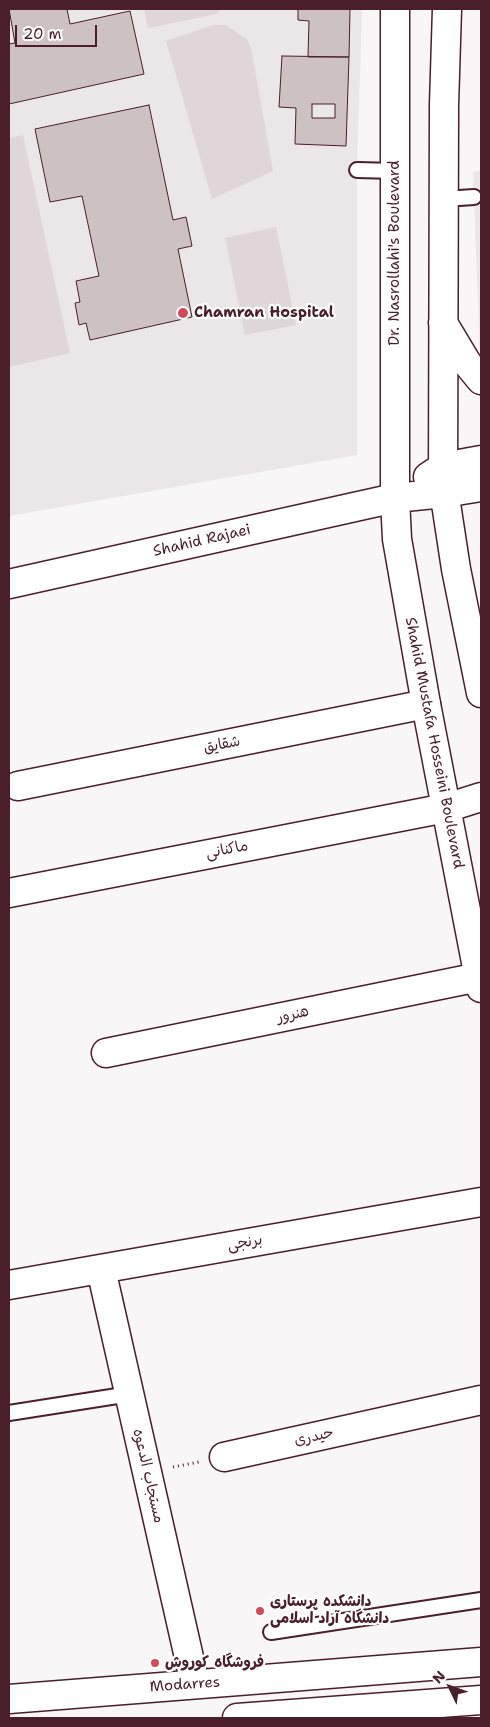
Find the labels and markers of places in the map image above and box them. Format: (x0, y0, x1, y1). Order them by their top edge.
place label: Chamran Hospital (194, 304, 334, 322)
marker: Chamran Hospital (176, 306, 190, 320)
place label: دانشکده پرستاری دانشگاه آراد اسلامی (270, 1593, 389, 1628)
marker: دانشکده پرستاری دانشگاه آراد اسلامی (254, 1605, 266, 1617)
place label: فروشگاه کوروش (165, 1654, 264, 1672)
marker: فروشگاه کوروش (149, 1657, 161, 1669)

